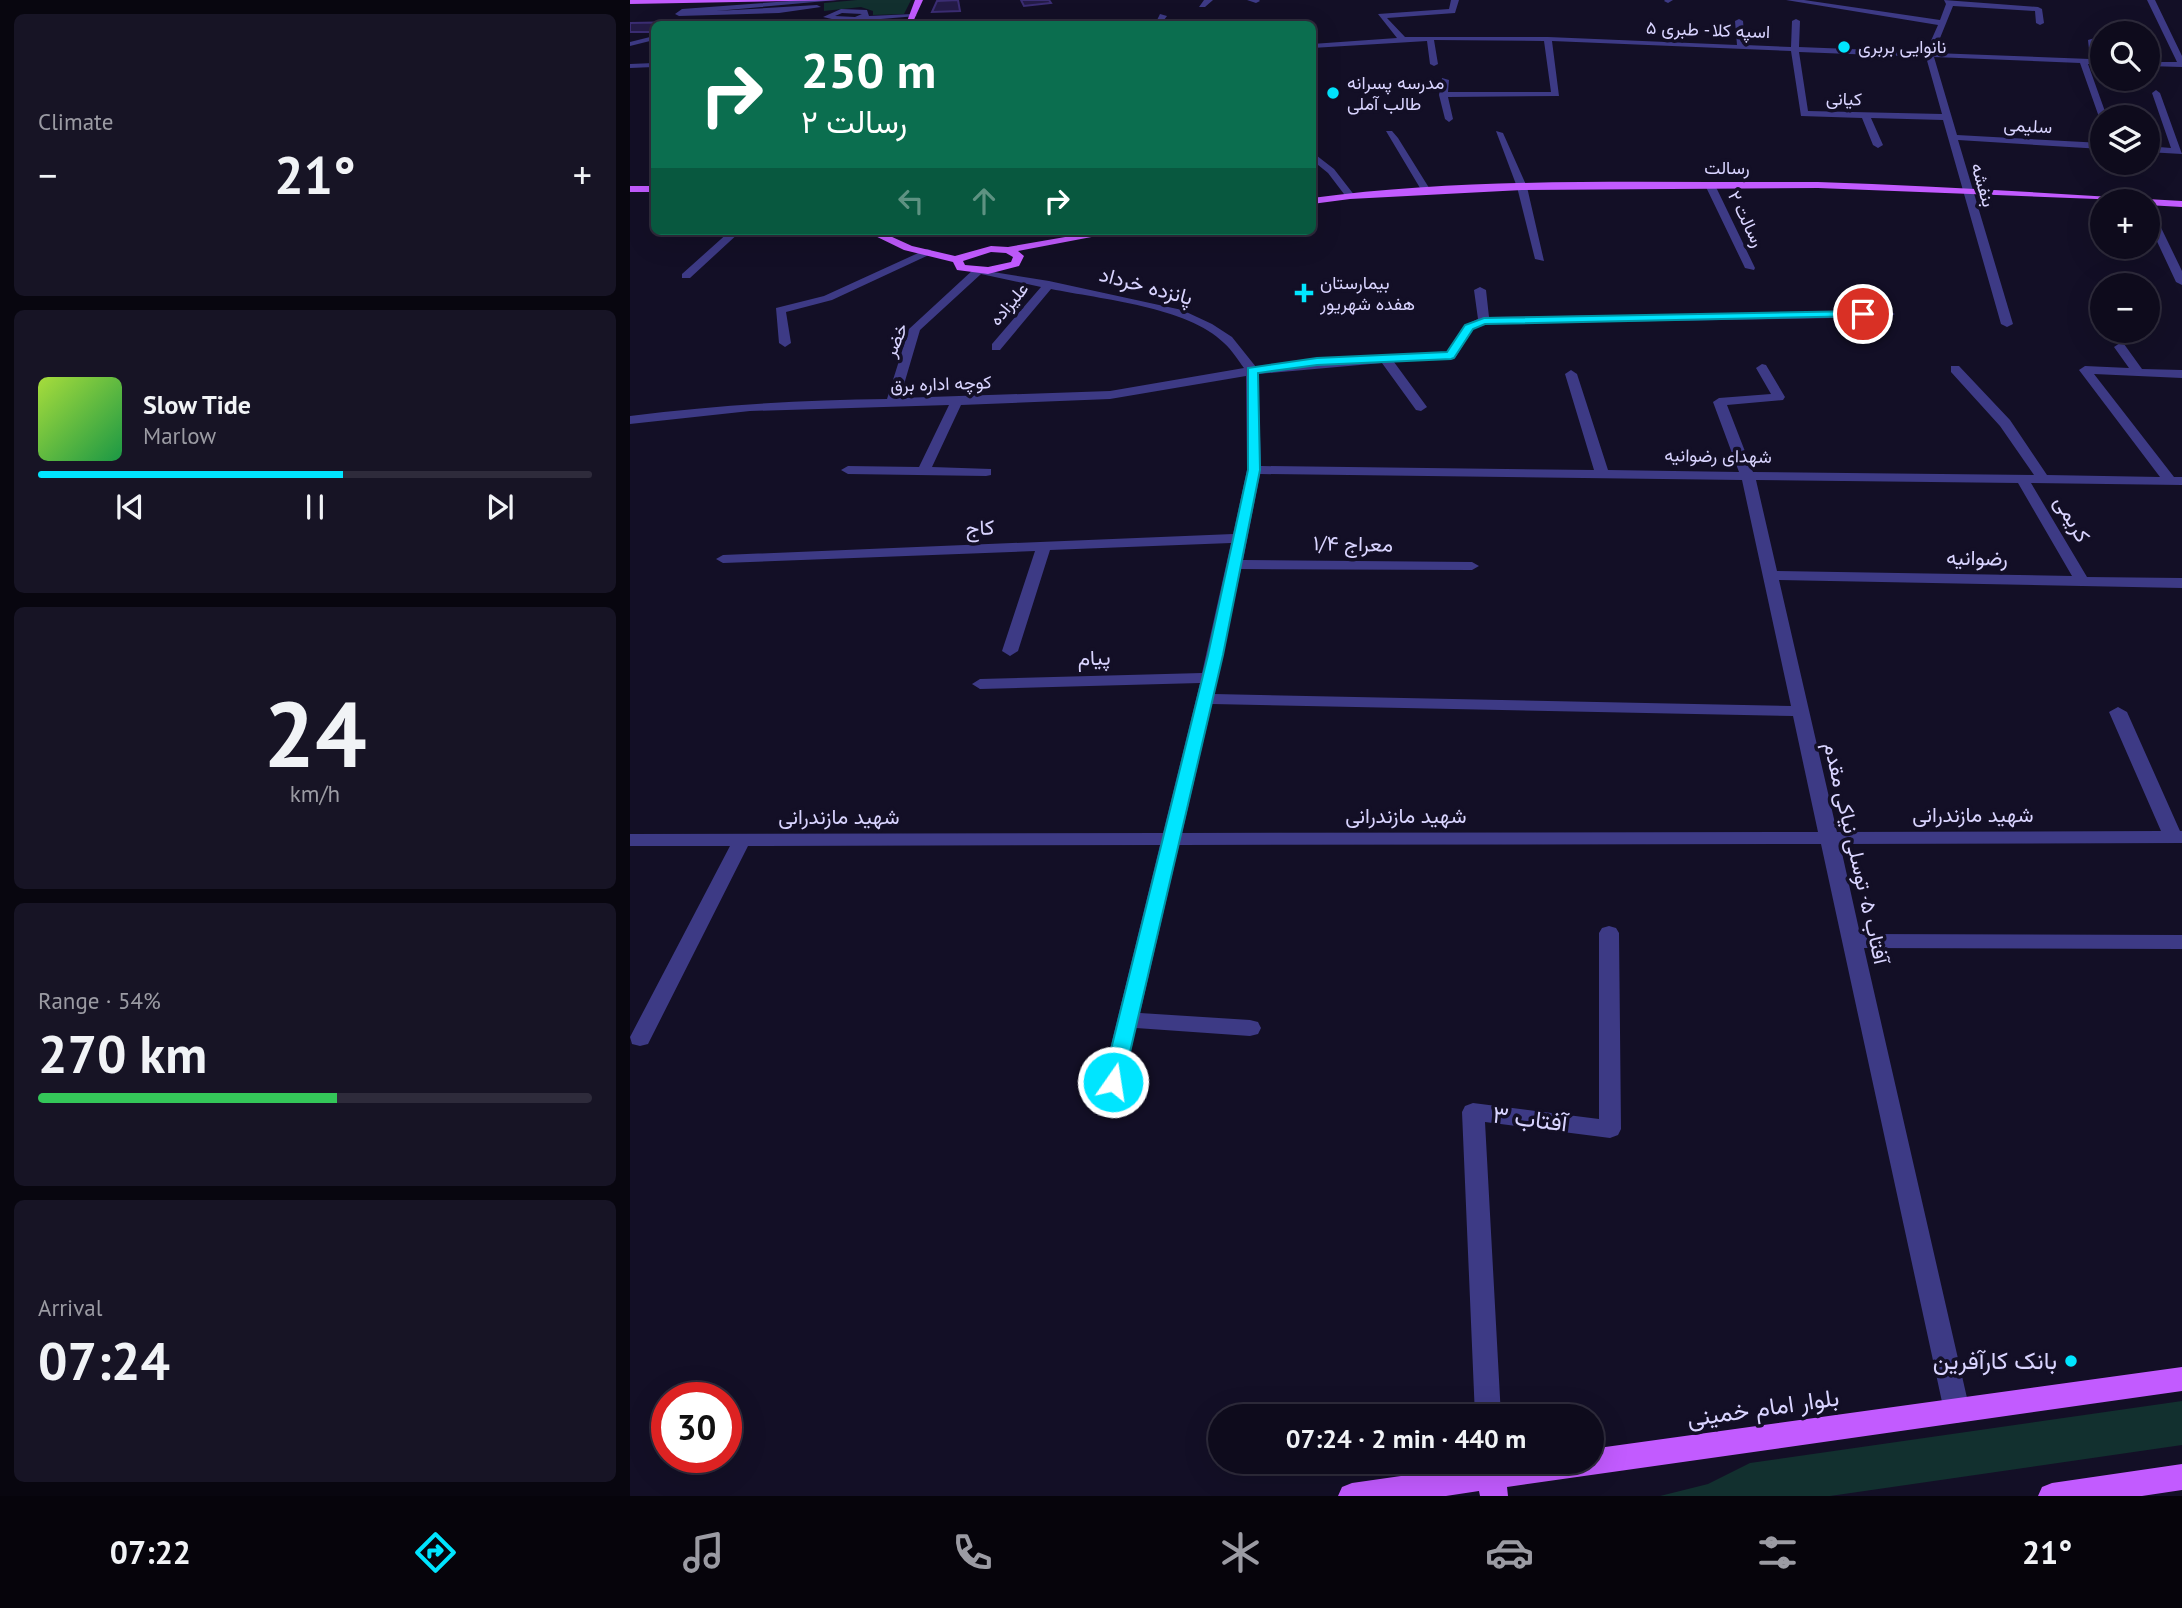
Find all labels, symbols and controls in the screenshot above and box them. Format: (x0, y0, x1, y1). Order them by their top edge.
street label: اسپه کلا - طبری ۵ (1646, 16, 1770, 44)
map controls (2090, 21, 2160, 343)
button: search (2090, 21, 2160, 91)
place label: نانوایی بربری (1858, 35, 1947, 58)
text: 250 m (801, 38, 936, 102)
marker: نانوایی بربری (1836, 39, 1852, 55)
icon: right (686, 49, 777, 140)
place label: مدرسه پسرانه طالب آملی (1347, 71, 1444, 115)
marker: مدرسه پسرانه طالب آملی (1325, 85, 1341, 101)
street label: کیانی (1826, 86, 1862, 111)
text: رسالت ۲ (801, 100, 907, 142)
button: layers (2090, 105, 2160, 175)
text: Climate (38, 107, 113, 136)
street label: سلیمی (2003, 113, 2053, 138)
text: 21° (274, 141, 356, 208)
text: − (38, 150, 57, 199)
text: + (573, 150, 592, 199)
street label: رسالت (1704, 156, 1750, 179)
street label: بنفشه (1966, 160, 2001, 210)
icon: left (892, 182, 930, 220)
icon: ahead (965, 182, 1003, 220)
icon: right (1038, 182, 1076, 220)
street label: رسالت ۲ (1723, 187, 1770, 251)
button: + (2090, 189, 2160, 259)
street label: پانزده خرداد (1096, 260, 1196, 312)
place label: بیمارستان هفده شهریور (1319, 271, 1415, 315)
button: − (2090, 273, 2160, 343)
street label: علیزاده (984, 277, 1033, 330)
marker: بیمارستان هفده شهریور (1294, 283, 1314, 303)
pin (1833, 284, 1893, 344)
icon: arrive (1844, 295, 1882, 333)
street label: خضر (878, 319, 913, 361)
street label: کوچه اداره برق (890, 370, 992, 398)
text: Slow Tide (143, 388, 251, 421)
text: Marlow (143, 421, 216, 450)
street label: شهدای رضوانیه (1664, 443, 1772, 468)
icon: previous (111, 488, 149, 526)
icon: pause (296, 488, 334, 526)
icon: next (481, 488, 519, 526)
street label: کریمی (2048, 490, 2097, 547)
street label: کاج (965, 514, 995, 542)
street label: معراج ۱/۴ (1313, 529, 1393, 559)
street label: رضوانیه (1946, 543, 2008, 572)
street label: پیام (1077, 643, 1111, 673)
text: 24 (263, 674, 367, 792)
street label: آفتاب ۵- توسلی نیاکی مقدم (1817, 739, 1896, 969)
text: km/h (290, 779, 340, 808)
street label: شهید مازندرانی (1912, 801, 2034, 828)
street label: شهید مازندرانی (1345, 802, 1467, 829)
street label: شهید مازندرانی (778, 803, 900, 830)
text: Range · 54% (38, 986, 161, 1015)
text: 270 km (38, 1020, 207, 1087)
position arrow (1076, 1045, 1150, 1119)
street label: آفتاب ۳ (1491, 1099, 1572, 1139)
text: Arrival (38, 1293, 102, 1322)
text: 07:24 (38, 1327, 170, 1394)
place label: بانک کارآفرین (1933, 1345, 2057, 1376)
marker: بانک کارآفرین (2063, 1353, 2079, 1369)
speed limit sign: 30 (651, 1382, 742, 1473)
street label: بلوار امام خمینی (1685, 1382, 1841, 1434)
text: 07:24 · 2 min · 440 m (1286, 1422, 1526, 1455)
icon: directions (411, 1528, 460, 1577)
icon: music (679, 1528, 728, 1577)
icon: phone (948, 1528, 997, 1577)
icon: climate (1216, 1528, 1265, 1577)
icon: car (1485, 1528, 1534, 1577)
icon: filters (1753, 1528, 1802, 1577)
text: 07:22 (110, 1531, 191, 1573)
text: 21° (2022, 1531, 2072, 1573)

